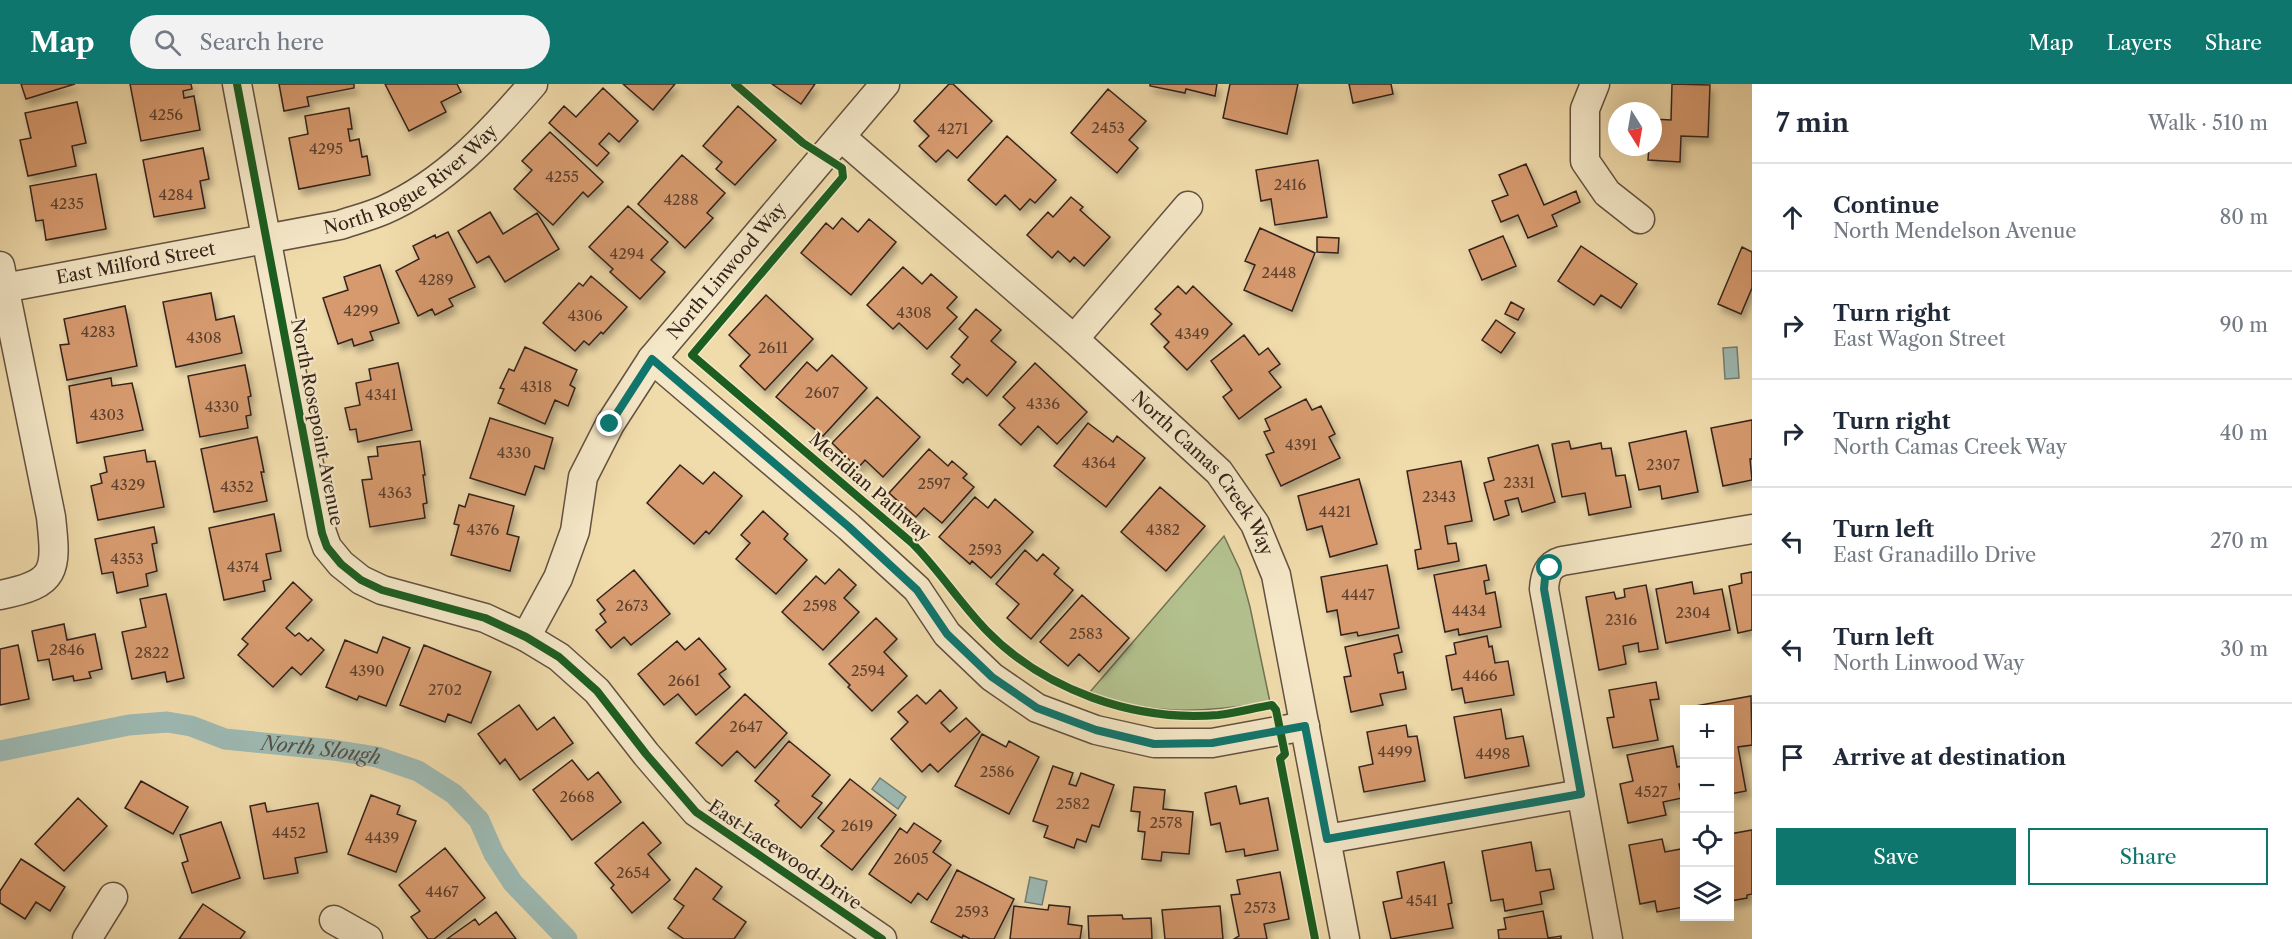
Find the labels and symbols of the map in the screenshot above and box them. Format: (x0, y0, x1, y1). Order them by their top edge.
north arrow (1608, 102, 1662, 156)
house number: 4256 (149, 105, 183, 124)
house number: 2453 (1091, 118, 1125, 137)
street label: North Rogue River Way (322, 119, 503, 239)
house number: 4271 (938, 119, 969, 138)
house number: 4295 (309, 139, 343, 158)
house number: 4255 (545, 167, 579, 186)
house number: 2416 (1274, 175, 1306, 194)
house number: 4284 (159, 185, 193, 204)
house number: 4288 (663, 190, 699, 209)
house number: 4235 (50, 194, 84, 213)
street label: North Linwood Way (663, 197, 791, 344)
street label: East Milford Street (54, 238, 218, 289)
house number: 4294 (610, 244, 644, 263)
house number: 2448 (1262, 263, 1297, 282)
house number: 4289 (419, 270, 453, 289)
house number: 4299 (344, 301, 378, 320)
house number: 4308 (896, 303, 932, 322)
house number: 4306 (567, 306, 603, 325)
street label: North Rosepoint Avenue (286, 316, 348, 528)
house number: 4283 (81, 322, 115, 341)
house number: 4349 (1175, 324, 1209, 343)
house number: 4308 (186, 328, 222, 347)
house number: 2611 (758, 338, 789, 357)
house number: 4318 (520, 377, 552, 396)
house number: 2607 (805, 383, 840, 402)
house number: 4341 (365, 385, 398, 404)
street label: North Camas Creek Way (1127, 387, 1278, 560)
house number: 4336 (1026, 394, 1060, 413)
house number: 4330 (205, 397, 239, 416)
house number: 4303 (90, 405, 124, 424)
route end (596, 410, 622, 436)
street label: Meridian Pathway (804, 428, 936, 547)
house number: 4391 (1285, 435, 1318, 454)
house number: 4330 (497, 443, 531, 462)
house number: 4364 (1082, 453, 1116, 472)
house number: 2307 (1646, 455, 1681, 474)
house number: 2331 (1503, 473, 1535, 492)
house number: 2597 (918, 474, 951, 493)
house number: 4329 (111, 475, 145, 494)
house number: 4352 (220, 477, 254, 496)
house number: 4363 (378, 483, 412, 502)
house number: 2343 (1422, 487, 1456, 506)
house number: 4421 (1319, 502, 1352, 521)
house number: 4376 (467, 520, 500, 539)
house number: 4382 (1146, 520, 1180, 539)
house number: 2593 (968, 540, 1002, 559)
house number: 4353 (110, 549, 144, 568)
route start (1536, 554, 1562, 580)
house number: 4374 (227, 557, 259, 576)
house number: 4447 (1341, 585, 1375, 604)
house number: 2673 (616, 596, 648, 615)
house number: 2598 (803, 596, 837, 615)
house number: 4434 (1452, 601, 1486, 620)
house number: 2304 (1675, 603, 1711, 622)
house number: 2316 (1605, 610, 1637, 629)
house number: 2583 (1069, 624, 1103, 643)
house number: 2846 (50, 640, 85, 659)
house number: 2822 (135, 643, 169, 662)
house number: 4390 (349, 661, 385, 680)
house number: 2594 (851, 661, 885, 680)
house number: 4466 (1463, 666, 1498, 685)
house number: 2661 (668, 671, 701, 690)
house number: 2702 (428, 680, 462, 699)
house number: 2647 (729, 717, 763, 736)
water label: North Slough (258, 731, 382, 769)
house number: 4499 (1378, 742, 1412, 761)
house number: 4498 (1475, 744, 1511, 763)
house number: 2586 (980, 762, 1014, 781)
house number: 4527 (1635, 782, 1668, 801)
house number: 2668 (559, 787, 595, 806)
house number: 2582 (1056, 794, 1090, 813)
street label: East Lacewood Drive (704, 795, 866, 915)
house number: 2578 (1149, 813, 1183, 832)
house number: 2619 (841, 816, 873, 835)
house number: 4452 (272, 823, 306, 842)
house number: 4439 (365, 828, 399, 847)
house number: 2605 (893, 849, 929, 868)
house number: 2654 (616, 863, 650, 882)
house number: 4467 (425, 882, 459, 901)
house number: 4541 (1406, 891, 1439, 910)
house number: 2573 (1244, 898, 1276, 917)
house number: 2593 (955, 902, 989, 921)

